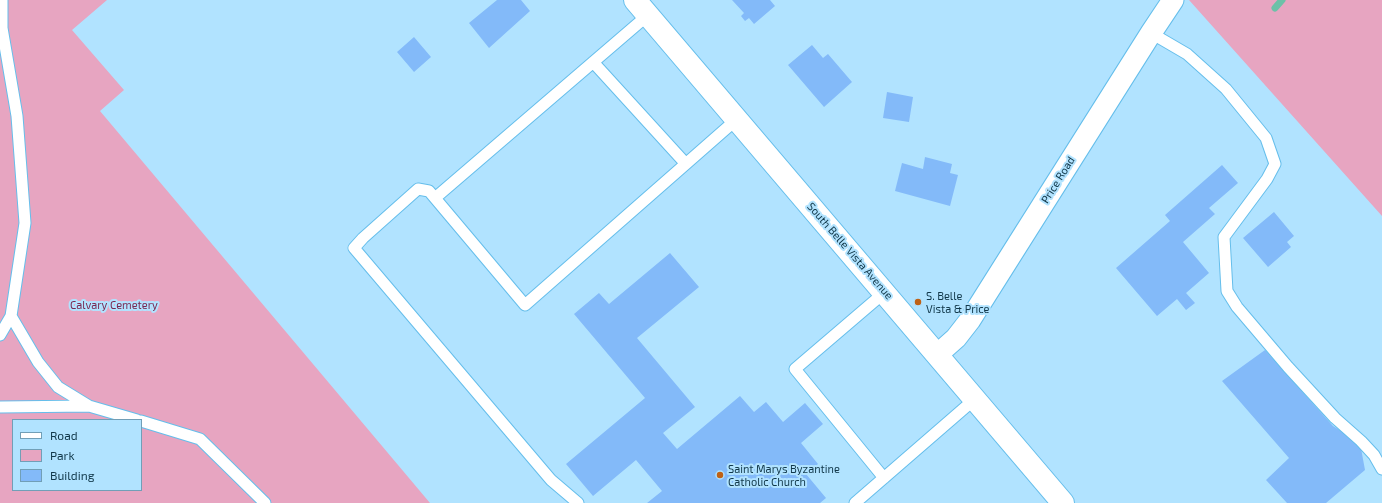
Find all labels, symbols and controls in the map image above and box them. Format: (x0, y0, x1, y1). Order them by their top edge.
street label: Price Road (1038, 154, 1078, 206)
street label: South Belle Vista Avenue (804, 200, 896, 302)
place label: S. Belle Vista & Price (926, 289, 989, 315)
marker: S. Belle Vista & Price (913, 297, 923, 307)
park label: Calvary Cemetery (70, 298, 158, 312)
legend (12, 419, 142, 491)
text: Road (50, 428, 78, 442)
text: Park (50, 448, 75, 462)
place label: Saint Marys Byzantine Catholic Church (728, 462, 840, 488)
text: Building (50, 468, 94, 482)
marker: Saint Marys Byzantine Catholic Church (715, 470, 725, 480)

